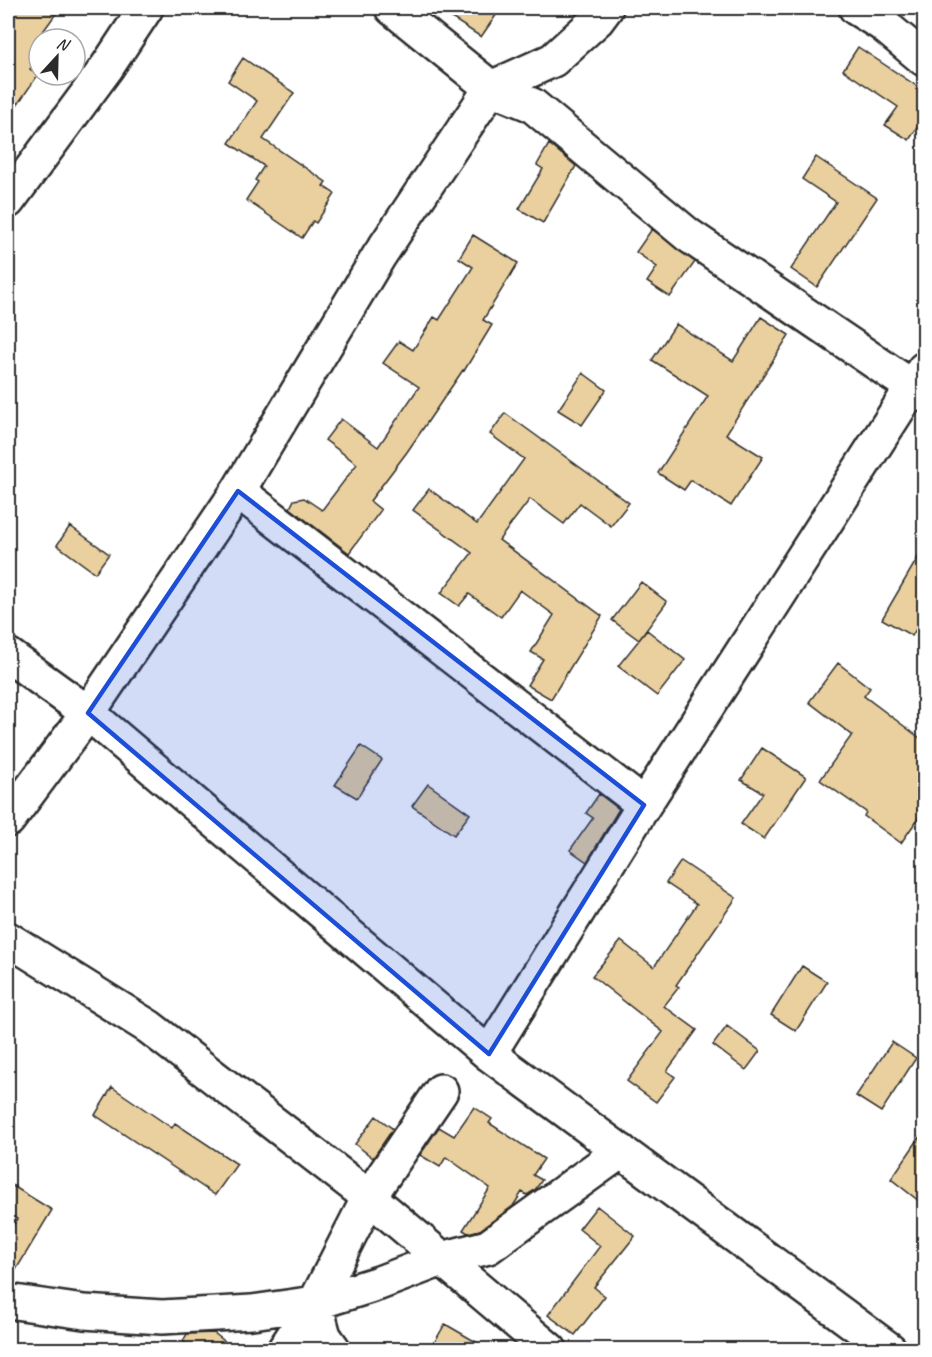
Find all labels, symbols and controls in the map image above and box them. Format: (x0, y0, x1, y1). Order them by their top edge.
north arrow (27, 27, 87, 87)
text: N (54, 33, 73, 56)

